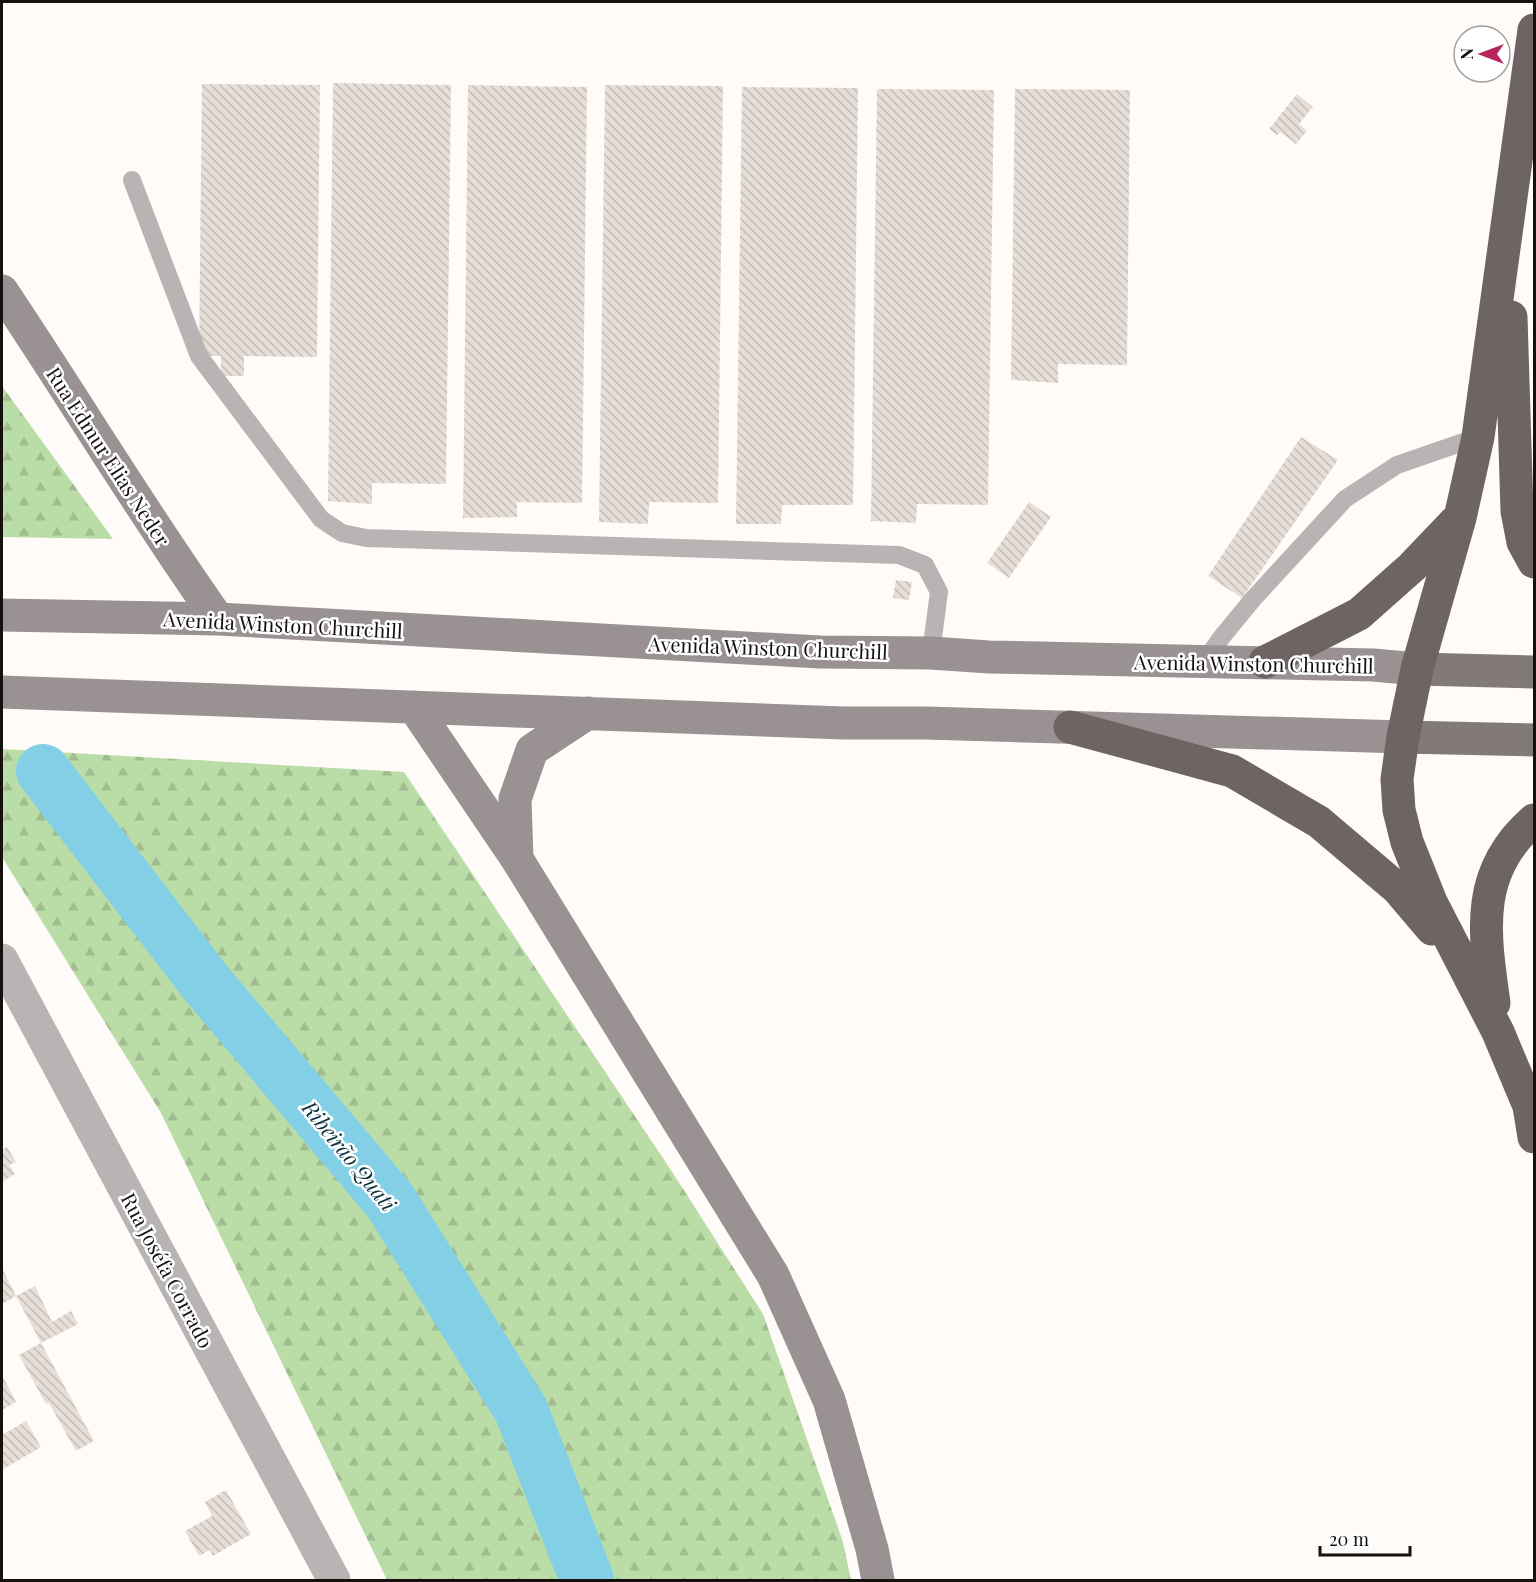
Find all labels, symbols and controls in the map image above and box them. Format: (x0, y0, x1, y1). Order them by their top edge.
north arrow (1452, 24, 1512, 84)
text: N (1456, 48, 1477, 60)
street label: Rua Edmur Elias Neder (41, 361, 177, 551)
street label: Avenida Winston Churchill (162, 604, 404, 644)
street label: Avenida Winston Churchill (647, 629, 888, 665)
street label: Avenida Winston Churchill (1133, 647, 1374, 679)
water label: Ribeirão Quati (296, 1093, 404, 1217)
street label: Rua Joséfa Corrado (116, 1188, 220, 1352)
scale bar (1320, 1519, 1410, 1557)
text: 20 m (1329, 1527, 1369, 1551)

